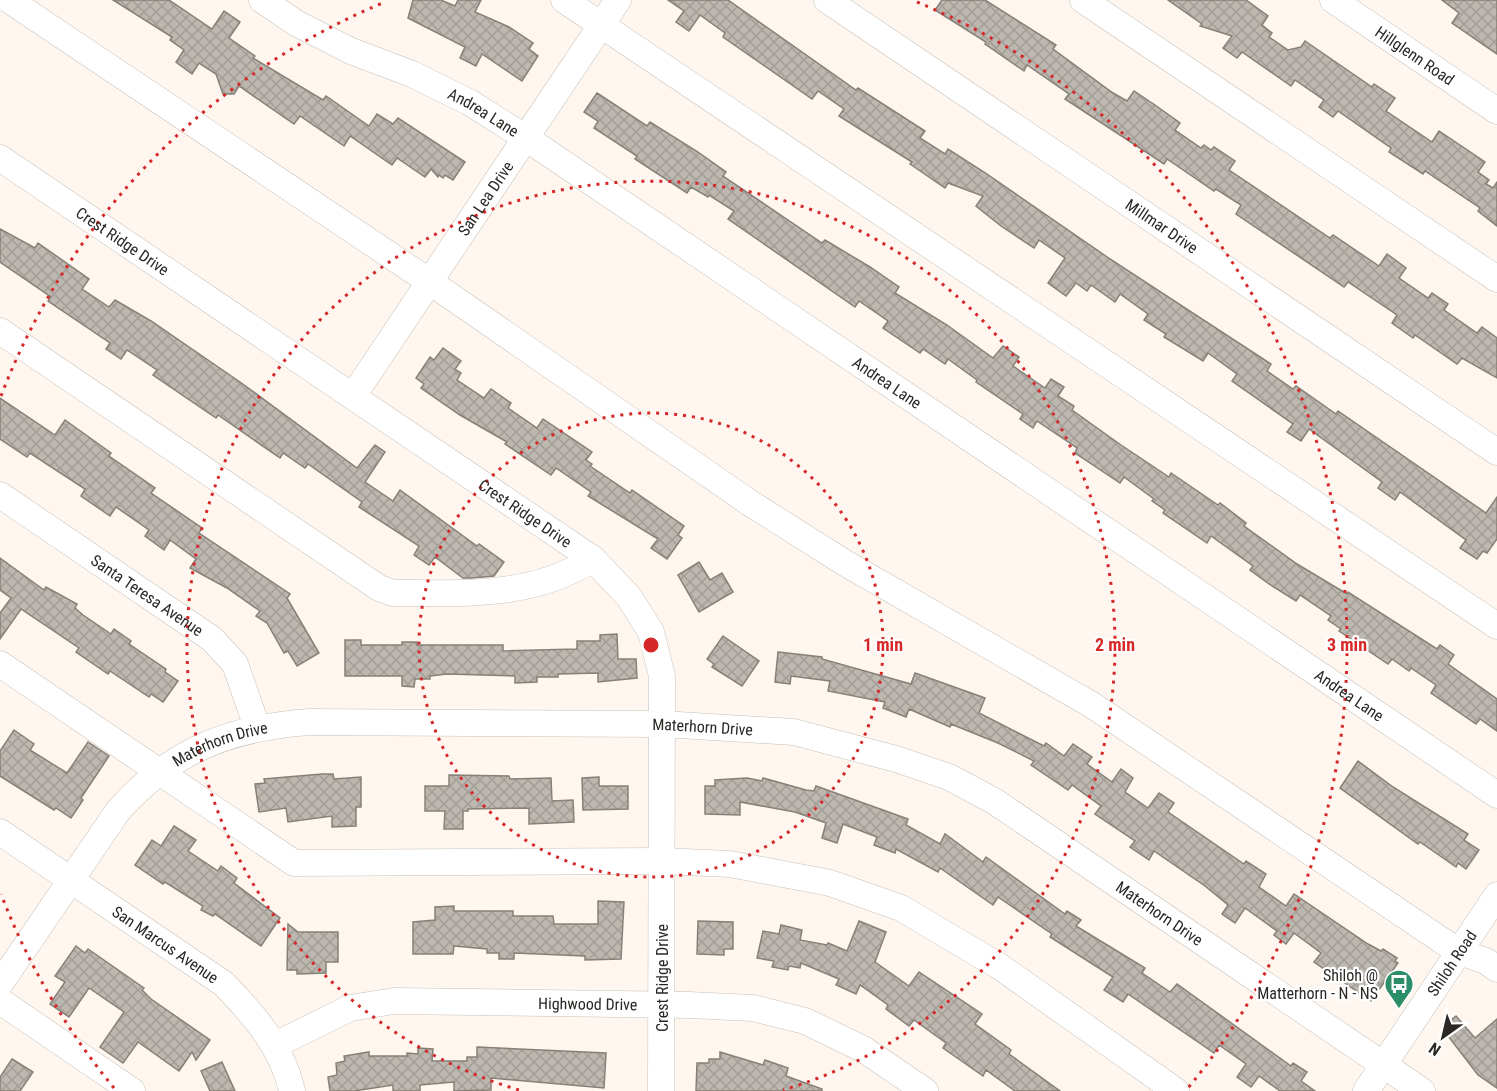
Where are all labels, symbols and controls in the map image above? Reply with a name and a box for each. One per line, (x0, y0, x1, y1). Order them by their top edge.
street label: Hillglenn Road (1372, 22, 1458, 89)
street label: Andrea Lane (445, 84, 522, 140)
street label: San Lea Drive (454, 157, 517, 239)
street label: Millmar Drive (1122, 195, 1202, 257)
street label: Crest Ridge Drive (72, 203, 173, 279)
street label: Andrea Lane (849, 352, 925, 412)
street label: Crest Ridge Drive (475, 475, 575, 551)
street label: Santa Teresa Avenue (88, 550, 207, 640)
text: 1 min (863, 634, 903, 655)
text: 2 min (1095, 634, 1135, 655)
text: 3 min (1327, 634, 1367, 655)
centre of rings (641, 635, 661, 655)
street label: Andrea Lane (1311, 665, 1387, 725)
street label: Materhorn Drive (652, 714, 753, 739)
street label: Materhorn Drive (169, 718, 269, 770)
street label: Materhorn Drive (1112, 877, 1207, 949)
street label: San Marcus Avenue (109, 902, 222, 987)
street label: Crest Ridge Drive (653, 924, 672, 1032)
street label: Shiloh Road (1423, 927, 1480, 999)
place label: Shiloh @ Matterhorn - N - NS (1257, 966, 1378, 1003)
bus stop icon: Shiloh @ Matterhorn - N - NS (1383, 968, 1415, 1010)
street label: Highwood Drive (538, 993, 638, 1014)
north arrow (1413, 1007, 1473, 1067)
text: N (1426, 1038, 1444, 1060)

